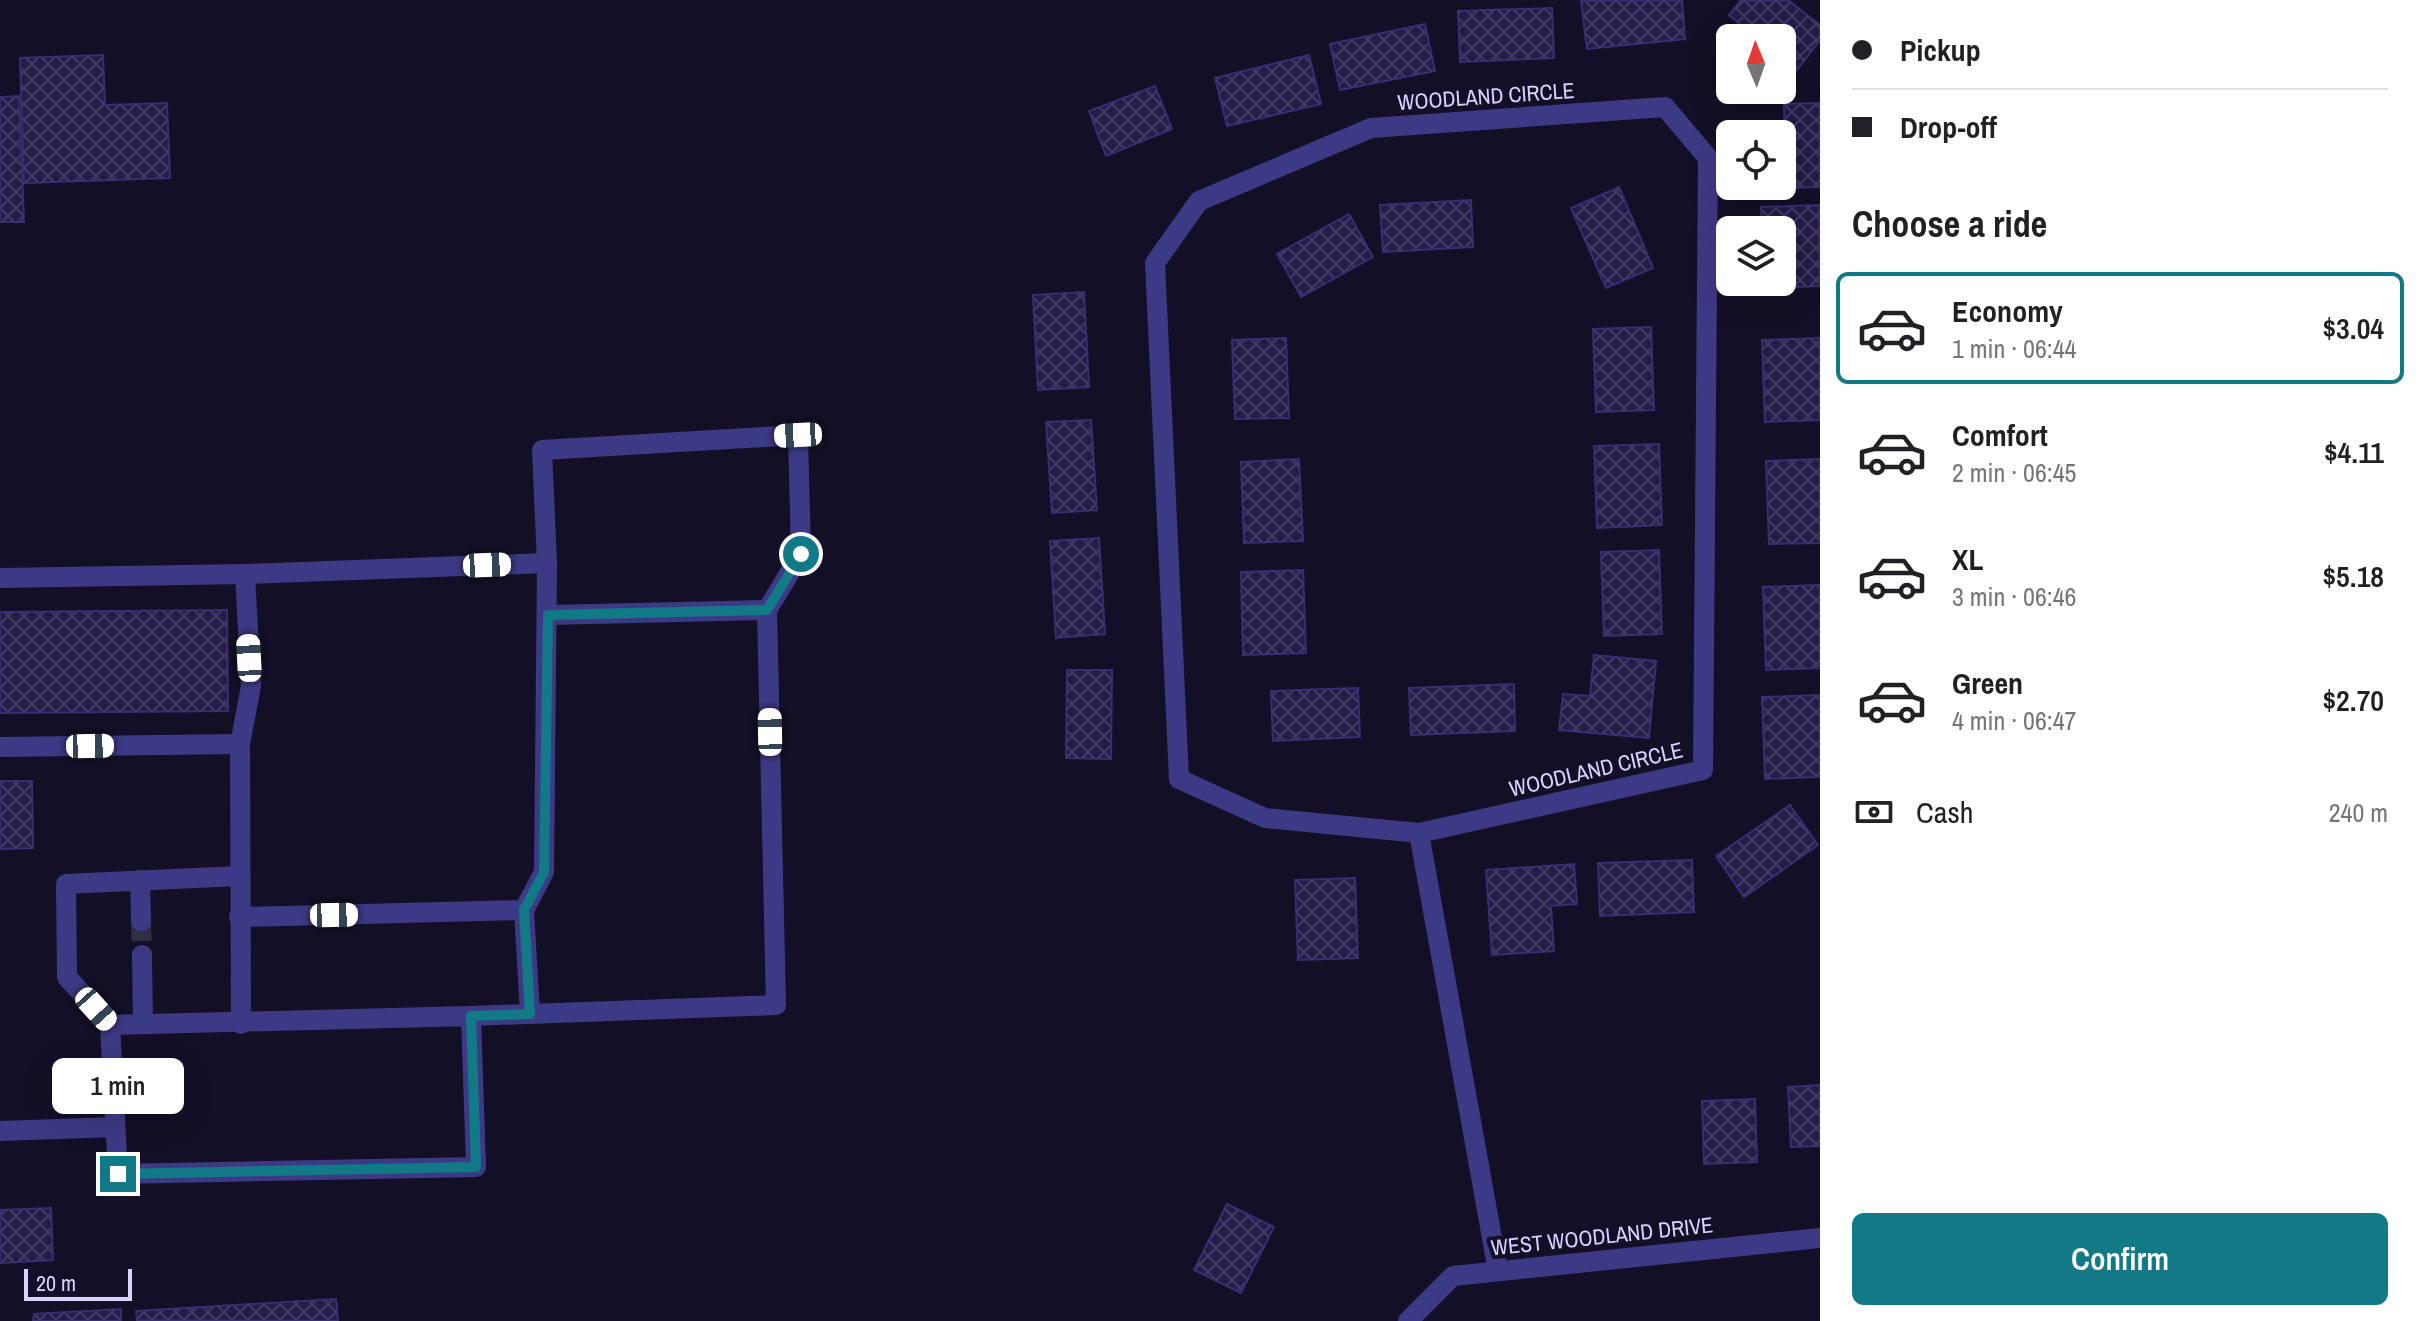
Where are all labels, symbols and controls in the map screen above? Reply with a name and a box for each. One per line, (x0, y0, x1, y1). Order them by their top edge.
north arrow (1716, 24, 1796, 104)
map controls (1716, 24, 1796, 296)
text: Pickup (1900, 30, 1981, 70)
street label: WOODLAND CIRCLE (1396, 75, 1576, 117)
text: Drop-off (1900, 107, 1997, 147)
button: locate (1716, 120, 1796, 200)
text: Choose a ride (1852, 200, 2047, 248)
button: layers (1716, 216, 1796, 296)
text: Economy (1952, 291, 2063, 331)
icon: car (1856, 292, 1928, 364)
text: $3.04 (2322, 308, 2384, 348)
text: 1 min · 06:44 (1952, 331, 2076, 366)
text: Comfort (1952, 415, 2048, 455)
icon: car (1856, 416, 1928, 488)
car (773, 422, 823, 448)
text: $4.11 (2324, 432, 2384, 472)
text: 2 min · 06:45 (1952, 455, 2076, 490)
route start (783, 536, 819, 572)
text: XL (1952, 539, 1983, 579)
icon: car (1856, 540, 1928, 612)
car (463, 552, 511, 578)
text: $5.18 (2322, 556, 2384, 596)
text: 3 min · 06:46 (1952, 579, 2076, 614)
car (236, 633, 262, 683)
text: Green (1952, 663, 2023, 703)
icon: car (1856, 664, 1928, 736)
text: $2.70 (2322, 680, 2384, 720)
text: 4 min · 06:47 (1952, 703, 2076, 738)
car (758, 708, 782, 756)
car (66, 734, 114, 758)
street label: WOODLAND CIRCLE (1506, 734, 1686, 804)
icon: cash (1852, 790, 1896, 834)
text: Cash (1916, 792, 1973, 832)
text: 240 m (2329, 795, 2388, 830)
car (310, 903, 358, 927)
car (71, 983, 121, 1035)
callout: 1 min (52, 1058, 184, 1114)
text: 1 min (91, 1068, 145, 1103)
route end (100, 1156, 136, 1192)
street label: WEST WOODLAND DRIVE (1489, 1209, 1715, 1263)
button: Confirm (1852, 1213, 2388, 1305)
scale bar (24, 1265, 132, 1301)
text: 20 m (36, 1268, 76, 1298)

